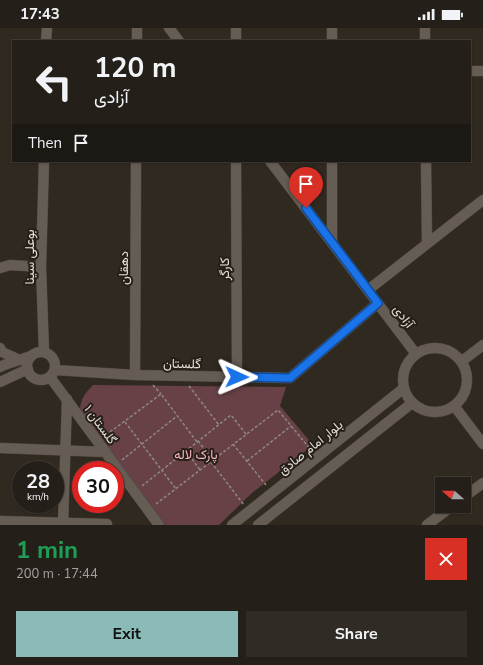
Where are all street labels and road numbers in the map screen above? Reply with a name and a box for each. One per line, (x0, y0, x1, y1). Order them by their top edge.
street label: بوعلی سینا (21, 229, 39, 285)
street label: دهقان (115, 251, 133, 285)
street label: کارگر (216, 257, 234, 282)
street label: آزادی (388, 301, 418, 333)
street label: گلستان (163, 355, 201, 373)
street label: گلستان ۱ (80, 401, 121, 448)
street label: بلوار امام صادق (274, 416, 347, 479)

